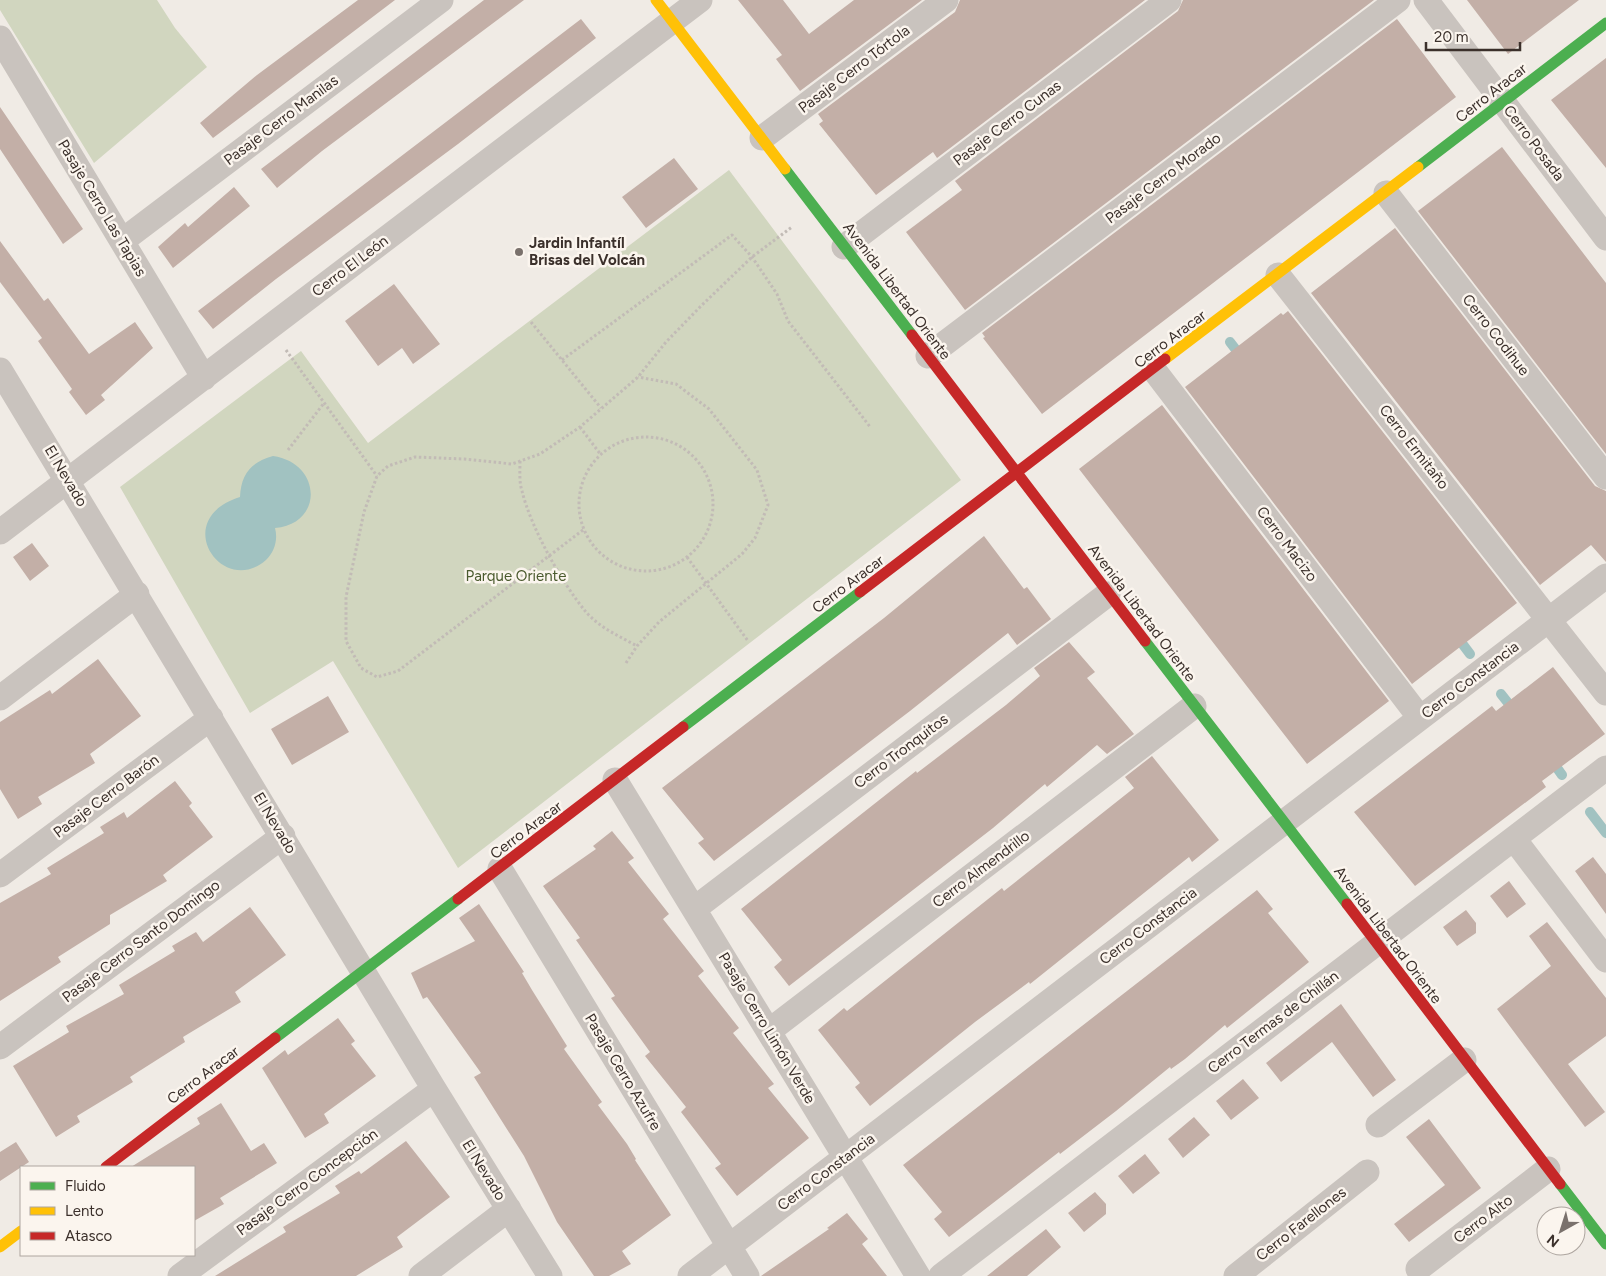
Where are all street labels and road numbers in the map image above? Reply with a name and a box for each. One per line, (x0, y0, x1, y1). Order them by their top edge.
street label: Pasaje Cerro Tórtola (795, 21, 913, 117)
street label: Cerro Aracar (1452, 60, 1530, 126)
street label: Pasaje Cerro Manilas (220, 71, 342, 169)
street label: Pasaje Cerro Cunas (949, 77, 1065, 169)
street label: Cerro Posada (1500, 102, 1568, 184)
street label: Pasaje Cerro Morado (1102, 129, 1225, 227)
street label: Pasaje Cerro Las Tapias (54, 136, 150, 280)
street label: Avenida Libertad Oriente (839, 219, 955, 363)
street label: Cerro El León (308, 232, 392, 300)
street label: Cerro Codihue (1459, 291, 1533, 379)
street label: Cerro Aracar (1131, 306, 1209, 372)
street label: Cerro Ermitaño (1375, 401, 1453, 493)
street label: El Nevado (41, 442, 91, 510)
street label: Cerro Macizo (1253, 503, 1321, 585)
street label: Avenida Libertad Oriente (1084, 541, 1200, 685)
street label: Cerro Aracar (809, 551, 887, 617)
street label: Cerro Constancia (1418, 638, 1522, 722)
street label: Cerro Tronquitos (850, 710, 952, 792)
street label: Pasaje Cerro Barón (50, 751, 162, 841)
street label: El Nevado (250, 789, 300, 857)
street label: Cerro Aracar (487, 797, 565, 863)
street label: Cerro Almendrillo (929, 826, 1033, 911)
street label: Avenida Libertad Oriente (1330, 863, 1446, 1007)
street label: Pasaje Cerro Santo Domingo (59, 876, 224, 1006)
street label: Cerro Constancia (1096, 884, 1200, 968)
street label: Pasaje Cerro Limón Verde (715, 949, 819, 1107)
street label: Cerro Termas de Chillán (1204, 967, 1342, 1077)
street label: Pasaje Cerro Azufre (581, 1010, 665, 1134)
street label: Cerro Aracar (164, 1042, 242, 1108)
street label: Pasaje Cerro Concepción (233, 1125, 381, 1239)
street label: Cerro Constancia (774, 1130, 878, 1214)
street label: El Nevado (458, 1136, 510, 1204)
street label: Cerro Farellones (1252, 1183, 1350, 1265)
street label: Cerro Alto (1450, 1191, 1516, 1247)

